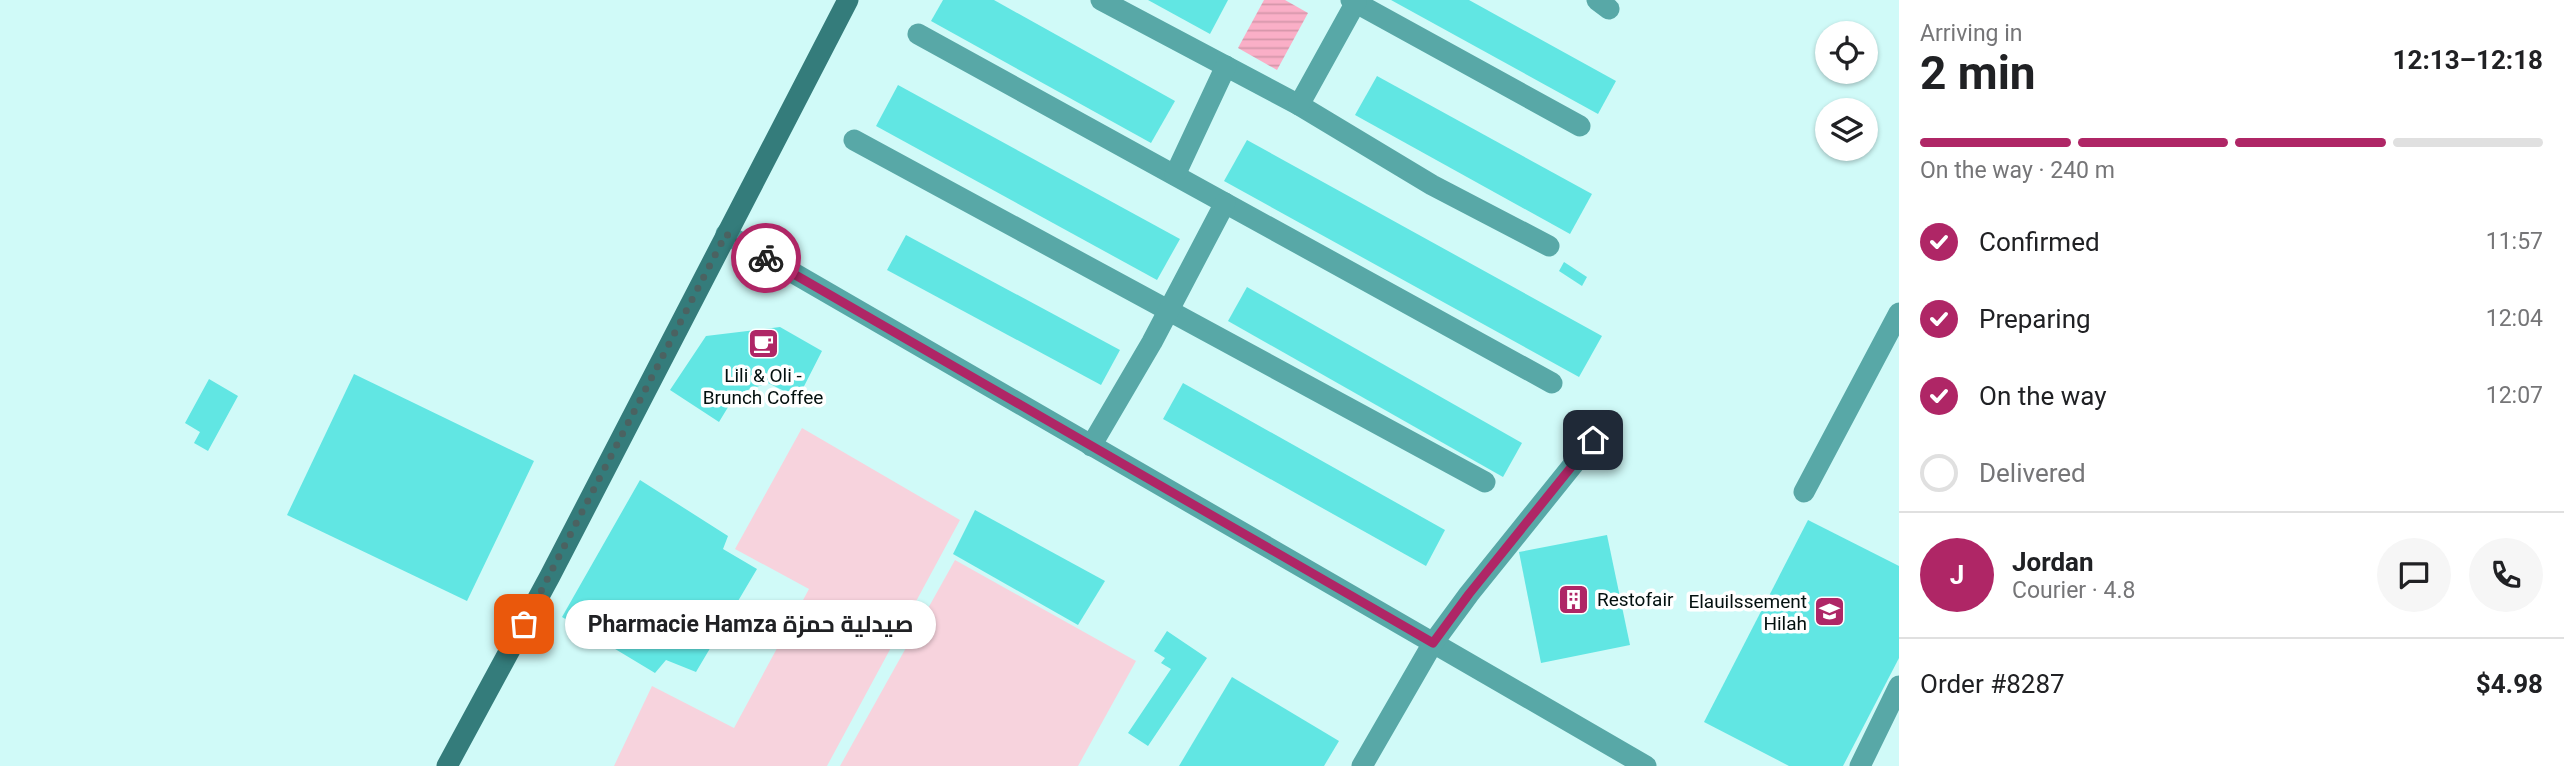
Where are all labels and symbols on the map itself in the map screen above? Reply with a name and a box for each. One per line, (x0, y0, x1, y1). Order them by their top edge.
courier (731, 223, 801, 293)
cafe icon: Lili & Oli - Brunch Coffee (746, 327, 780, 361)
place label: Lili & Oli - Brunch Coffee (703, 364, 823, 409)
pin (1563, 410, 1623, 470)
building icon: Restofair (1557, 582, 1591, 616)
place label: Restofair (1597, 588, 1674, 611)
place label: Elauilssement Hilah (1688, 590, 1807, 635)
pin (494, 594, 554, 654)
school or university icon: Elauilssement Hilah (1813, 595, 1847, 629)
callout: Pharmacie Hamza صيدلية حمزة (566, 600, 937, 648)

